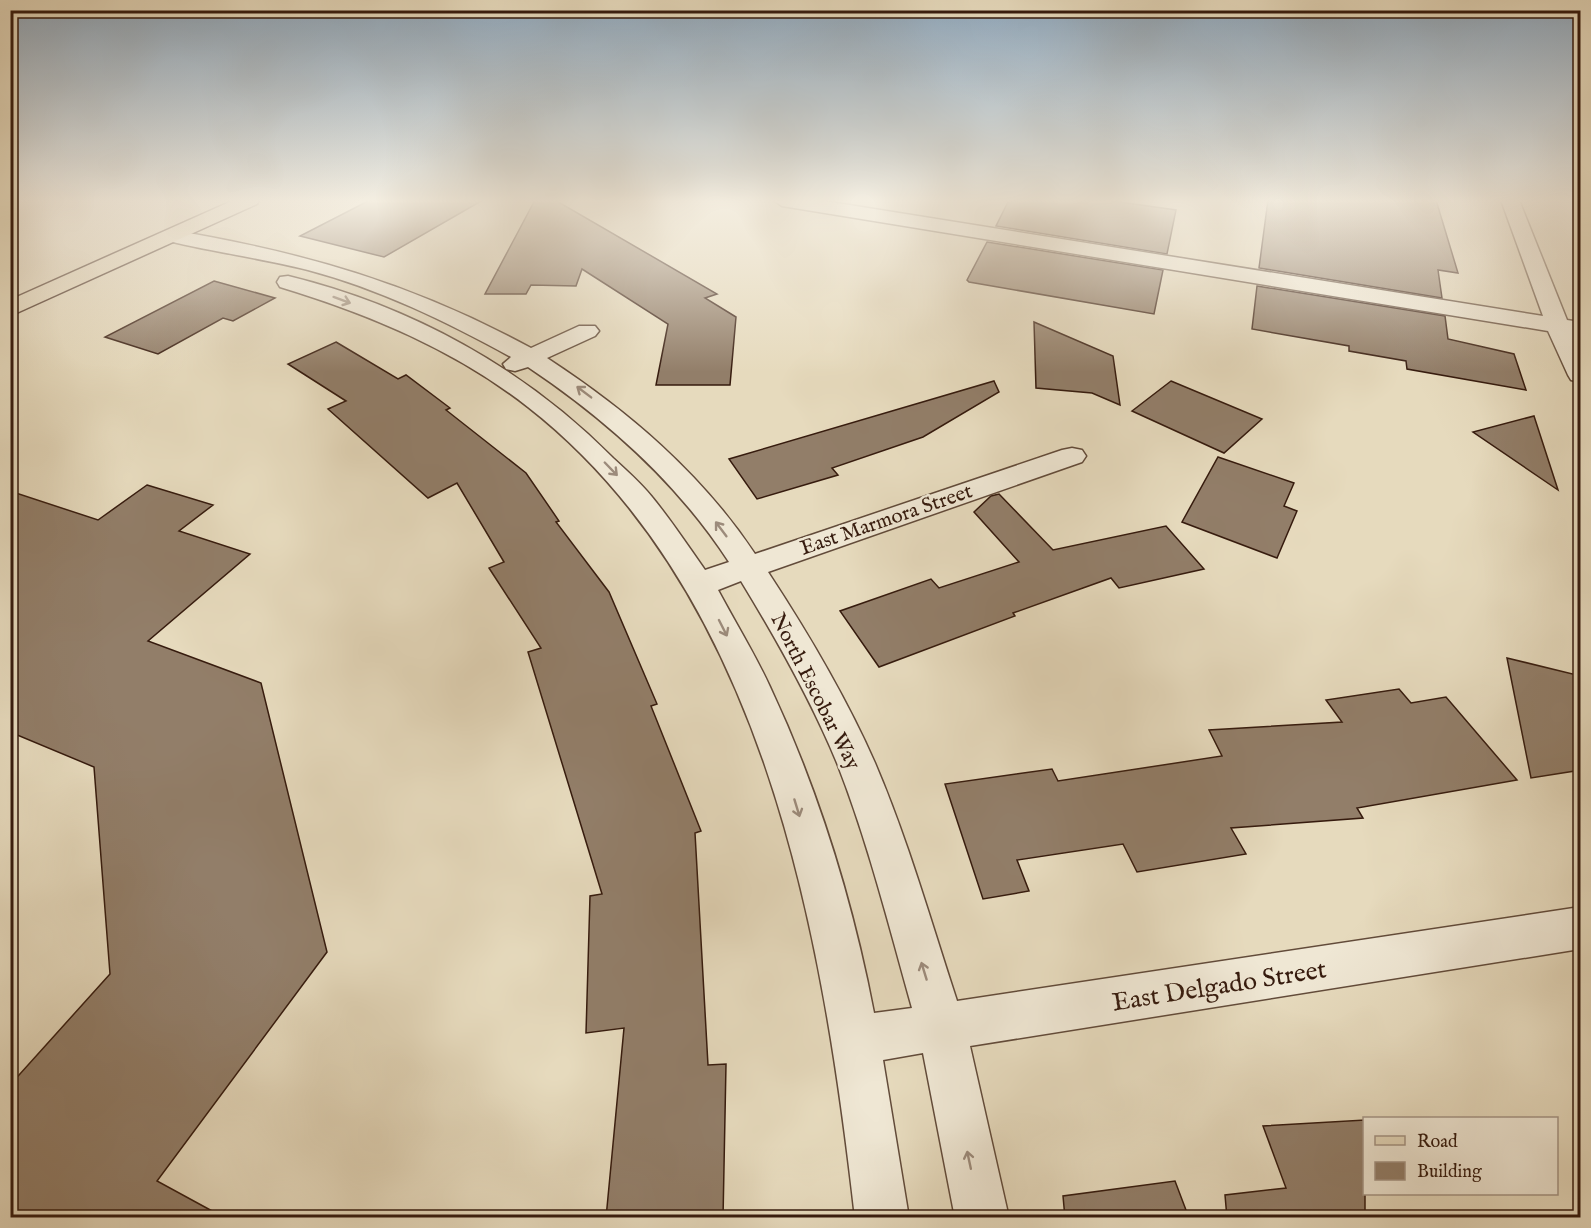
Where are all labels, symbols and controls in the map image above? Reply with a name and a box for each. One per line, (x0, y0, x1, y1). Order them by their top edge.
one-way arrow (333, 295, 351, 306)
one-way arrow (576, 386, 592, 398)
one-way arrow (604, 462, 618, 477)
street label: East Marmora Street (797, 478, 976, 563)
one-way arrow (715, 522, 727, 538)
street label: North Escobar Way (764, 609, 866, 775)
one-way arrow (717, 619, 729, 637)
one-way arrow (792, 798, 803, 817)
street label: East Delgado Street (1110, 953, 1329, 1020)
one-way arrow (918, 962, 929, 981)
legend (1363, 1117, 1558, 1195)
text: Road (1417, 1131, 1458, 1154)
one-way arrow (963, 1151, 975, 1170)
text: Building (1417, 1161, 1482, 1184)

